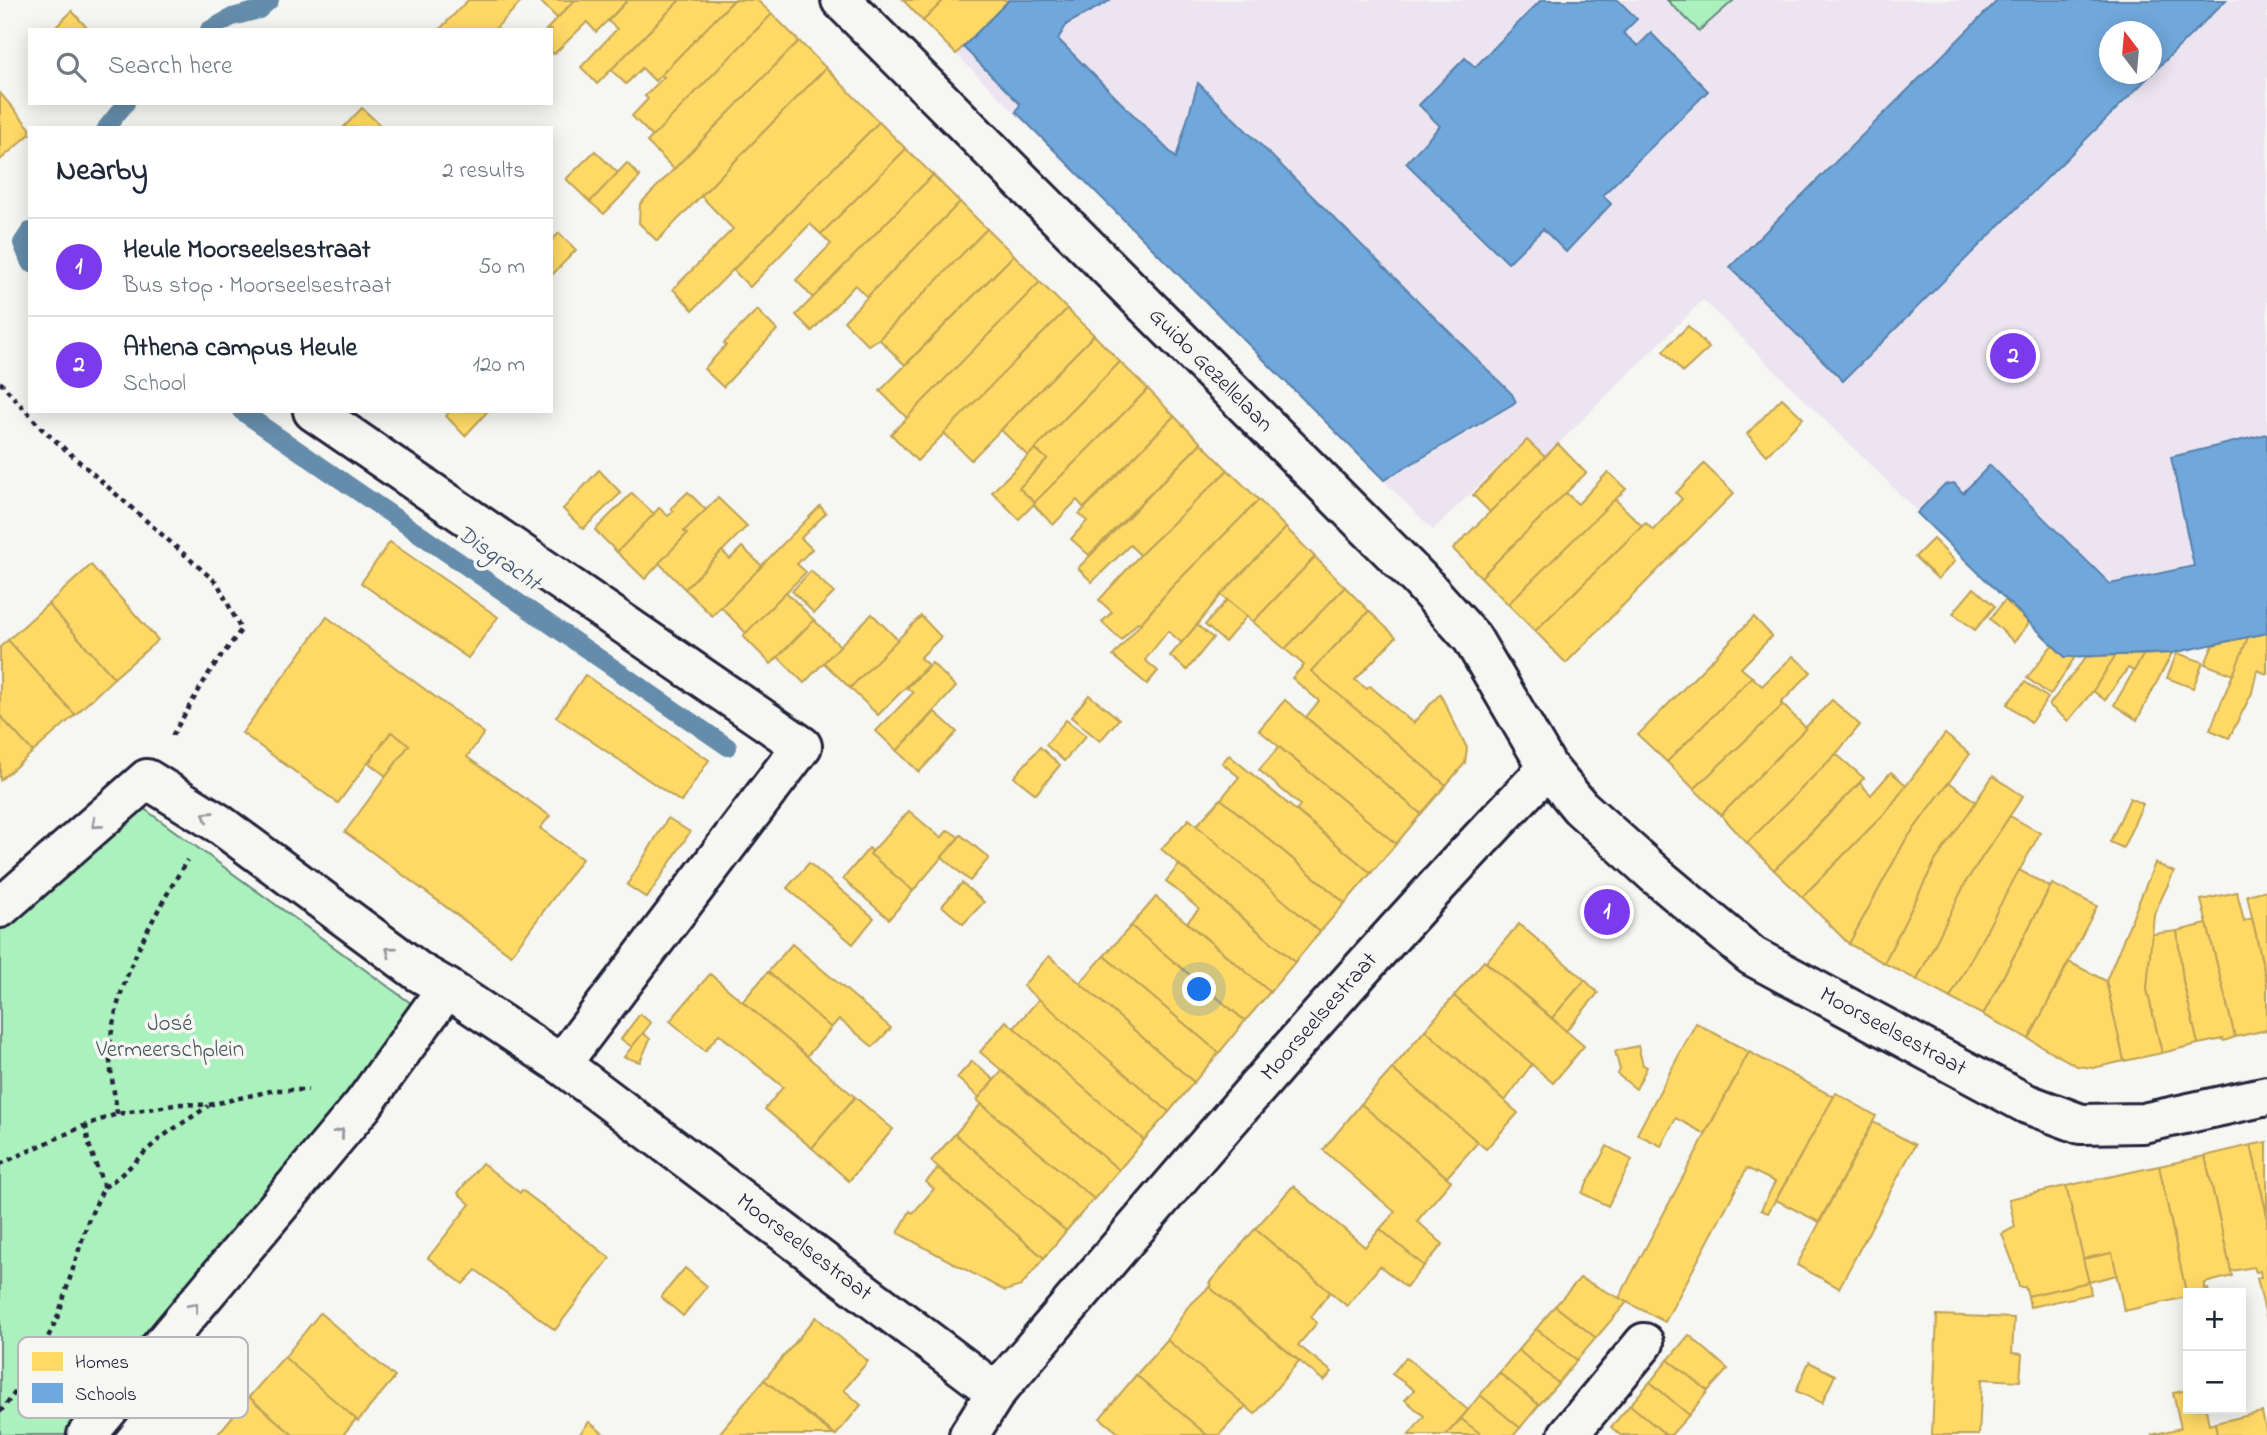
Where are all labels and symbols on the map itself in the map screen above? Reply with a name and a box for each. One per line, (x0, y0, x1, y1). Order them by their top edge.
north arrow (2099, 21, 2162, 84)
street label: Guido Gezellelaan (1140, 300, 1281, 440)
pin: 2 (1990, 330, 2036, 382)
water label: Disgracht (449, 517, 549, 602)
one-way arrow (201, 812, 214, 825)
one-way arrow (91, 816, 104, 828)
pin: 1 (1584, 886, 1630, 938)
street label: Moorseelsestraat (1253, 945, 1386, 1089)
one-way arrow (385, 947, 398, 959)
your location (1182, 972, 1216, 1006)
street label: Moorseelsestraat (1813, 979, 1972, 1085)
park label: José Vermeerschplein (95, 1008, 244, 1067)
one-way arrow (332, 1128, 344, 1141)
street label: Moorseelsestraat (729, 1185, 879, 1310)
one-way arrow (186, 1303, 198, 1316)
legend (18, 1337, 248, 1418)
text: Homes (75, 1350, 129, 1377)
text: Schools (75, 1382, 137, 1409)

